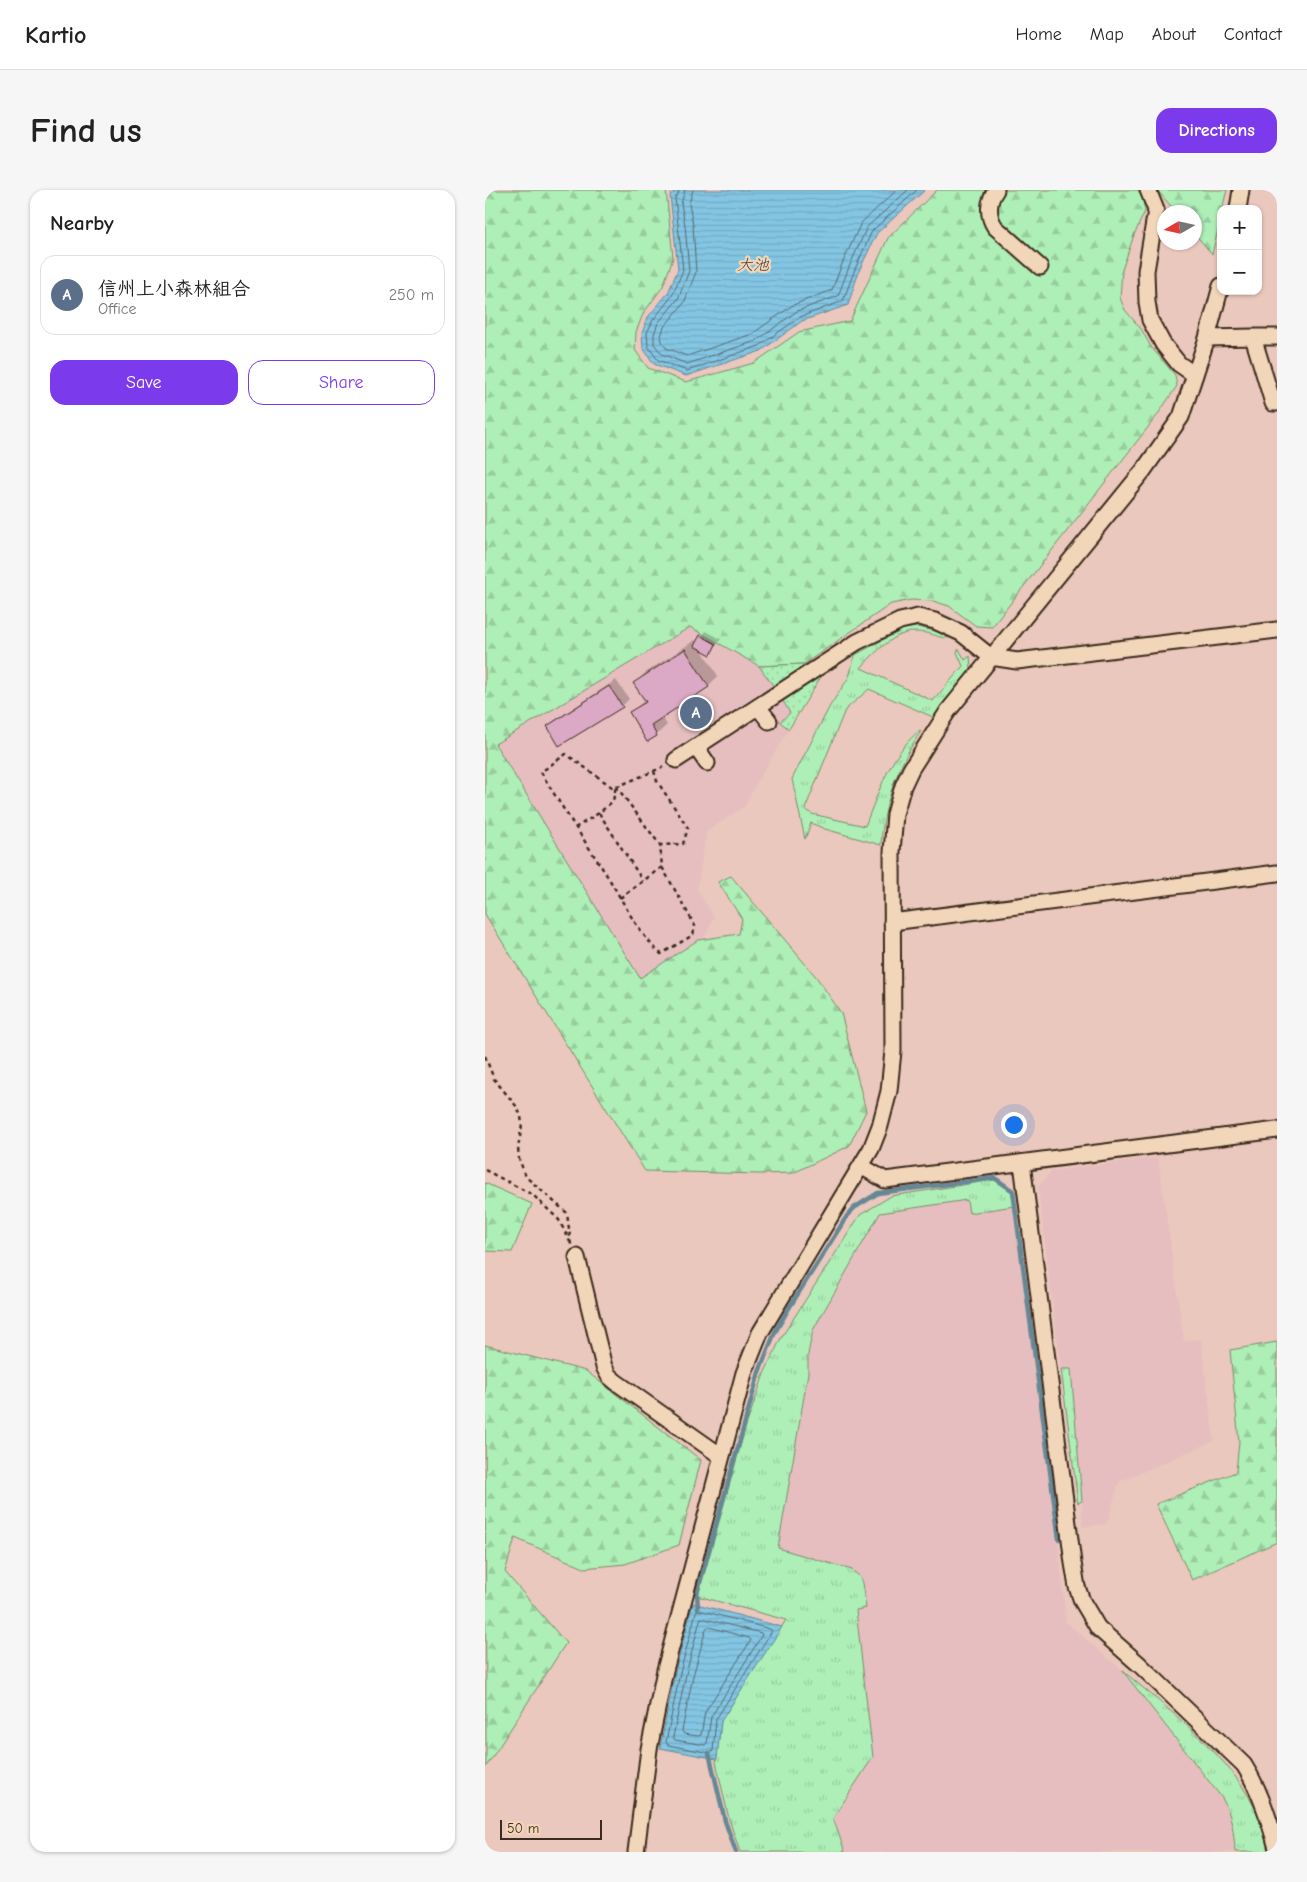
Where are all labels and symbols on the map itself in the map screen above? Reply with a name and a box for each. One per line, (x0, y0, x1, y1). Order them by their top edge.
north arrow (1157, 205, 1202, 250)
water label: 大池 (737, 256, 770, 274)
pin: A (680, 694, 712, 732)
your location (1001, 1112, 1027, 1138)
scale bar (500, 1817, 603, 1840)

